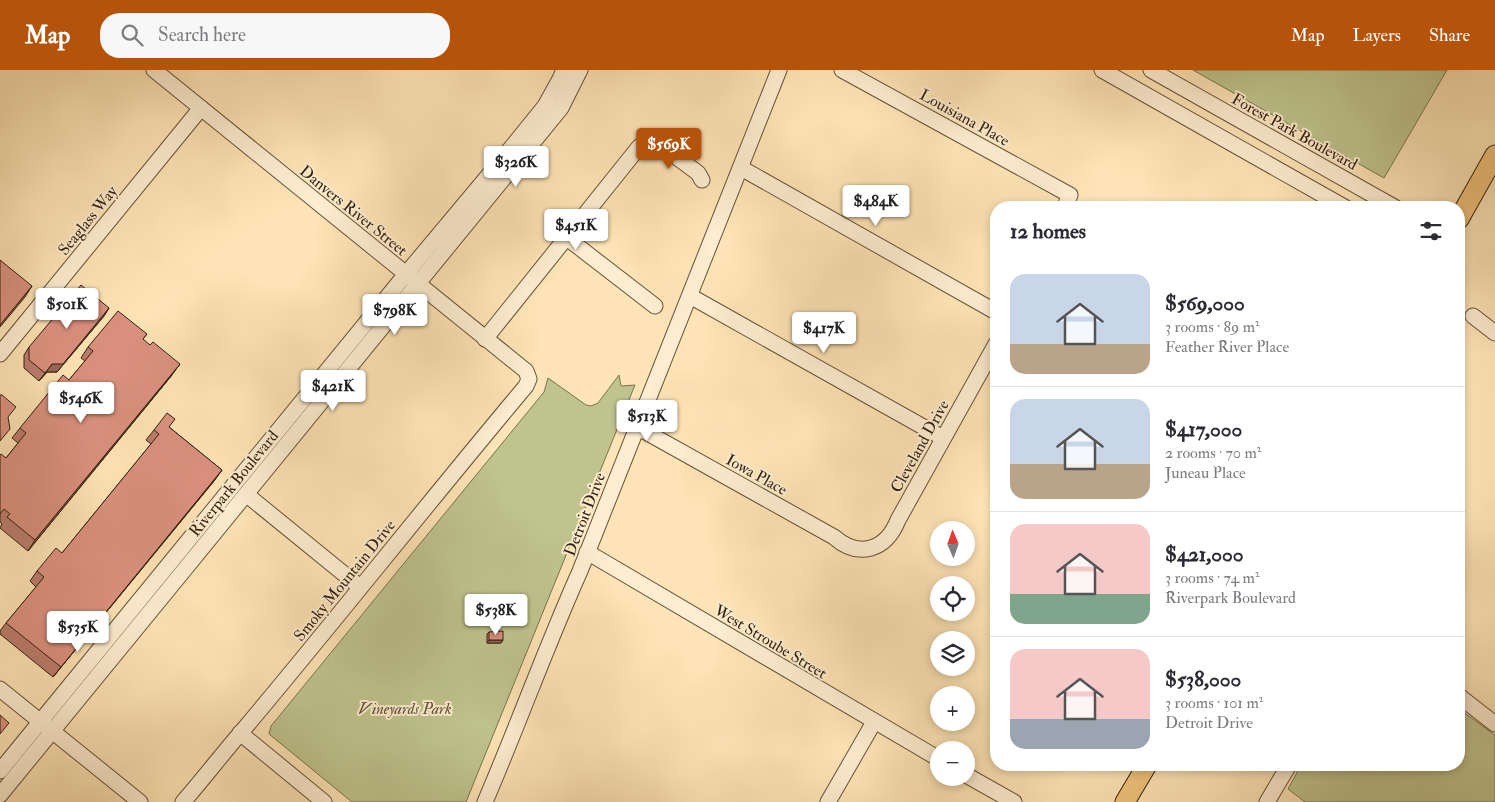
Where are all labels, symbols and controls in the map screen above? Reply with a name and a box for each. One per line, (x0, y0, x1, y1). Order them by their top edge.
search box (100, 13, 450, 58)
text: Map (25, 20, 70, 51)
icon: search (118, 21, 146, 49)
text: Search here (158, 23, 246, 47)
text: Map (1291, 24, 1325, 47)
text: Layers (1353, 24, 1401, 47)
text: Share (1429, 24, 1470, 47)
street label: Louisiana Place (916, 85, 1013, 151)
street label: Forest Park Boulevard (1228, 89, 1361, 175)
pin: $569K (634, 128, 704, 170)
text: $569K (647, 134, 691, 154)
pin: $326K (481, 146, 551, 188)
text: $326K (495, 152, 537, 172)
street label: Danvers River Street (295, 161, 411, 260)
street label: Seaglass Way (54, 181, 122, 259)
pin: $484K (841, 184, 911, 227)
text: $484K (854, 191, 899, 211)
pin: $451K (541, 208, 611, 251)
text: $451K (555, 215, 597, 235)
icon: filters (1417, 217, 1445, 245)
text: 12 homes (1010, 218, 1086, 245)
pin: $501K (32, 288, 102, 330)
text: $569,000 (1165, 290, 1245, 317)
text: $501K (47, 294, 87, 314)
pin: $798K (360, 294, 430, 336)
icon: home (1050, 294, 1110, 354)
text: $798K (373, 300, 417, 320)
pin: $417K (789, 312, 859, 354)
text: 3 rooms · 89 m² (1165, 317, 1260, 337)
text: $417K (803, 318, 845, 338)
text: Feather River Place (1165, 337, 1289, 357)
pin: $421K (298, 370, 368, 412)
text: $421K (312, 376, 354, 396)
pin: $546K (46, 382, 116, 424)
text: $546K (59, 388, 103, 408)
street label: Cleveland Drive (886, 396, 954, 496)
pin: $513K (612, 400, 682, 442)
text: $513K (627, 406, 667, 426)
text: $417,000 (1165, 416, 1242, 443)
icon: home (1050, 419, 1110, 479)
street label: Riverpark Boulevard (185, 426, 284, 541)
text: 2 rooms · 70 m² (1165, 443, 1261, 463)
street label: Iowa Place (722, 450, 791, 500)
text: Juneau Place (1165, 463, 1246, 483)
street label: Detroit Drive (560, 469, 610, 559)
street label: Smoky Mountain Drive (290, 516, 400, 645)
north arrow (930, 521, 975, 566)
map controls (930, 521, 975, 786)
text: $421,000 (1165, 541, 1244, 568)
icon: home (1050, 544, 1110, 604)
text: 3 rooms · 74 m² (1165, 568, 1259, 588)
button: locate (930, 576, 975, 621)
text: Riverpark Boulevard (1165, 588, 1296, 608)
pin: $538K (461, 594, 531, 636)
text: $538K (476, 600, 516, 620)
street label: West Stroube Street (710, 600, 830, 683)
pin: $535K (43, 610, 113, 653)
text: $535K (58, 617, 98, 637)
button: layers (930, 631, 975, 676)
text: $538,000 (1165, 666, 1241, 693)
icon: home (1050, 669, 1110, 729)
button: + (930, 686, 975, 731)
text: 3 rooms · 101 m² (1165, 693, 1263, 713)
park label: Vineyards Park (358, 699, 452, 719)
text: Detroit Drive (1165, 713, 1253, 733)
button: − (930, 741, 975, 786)

